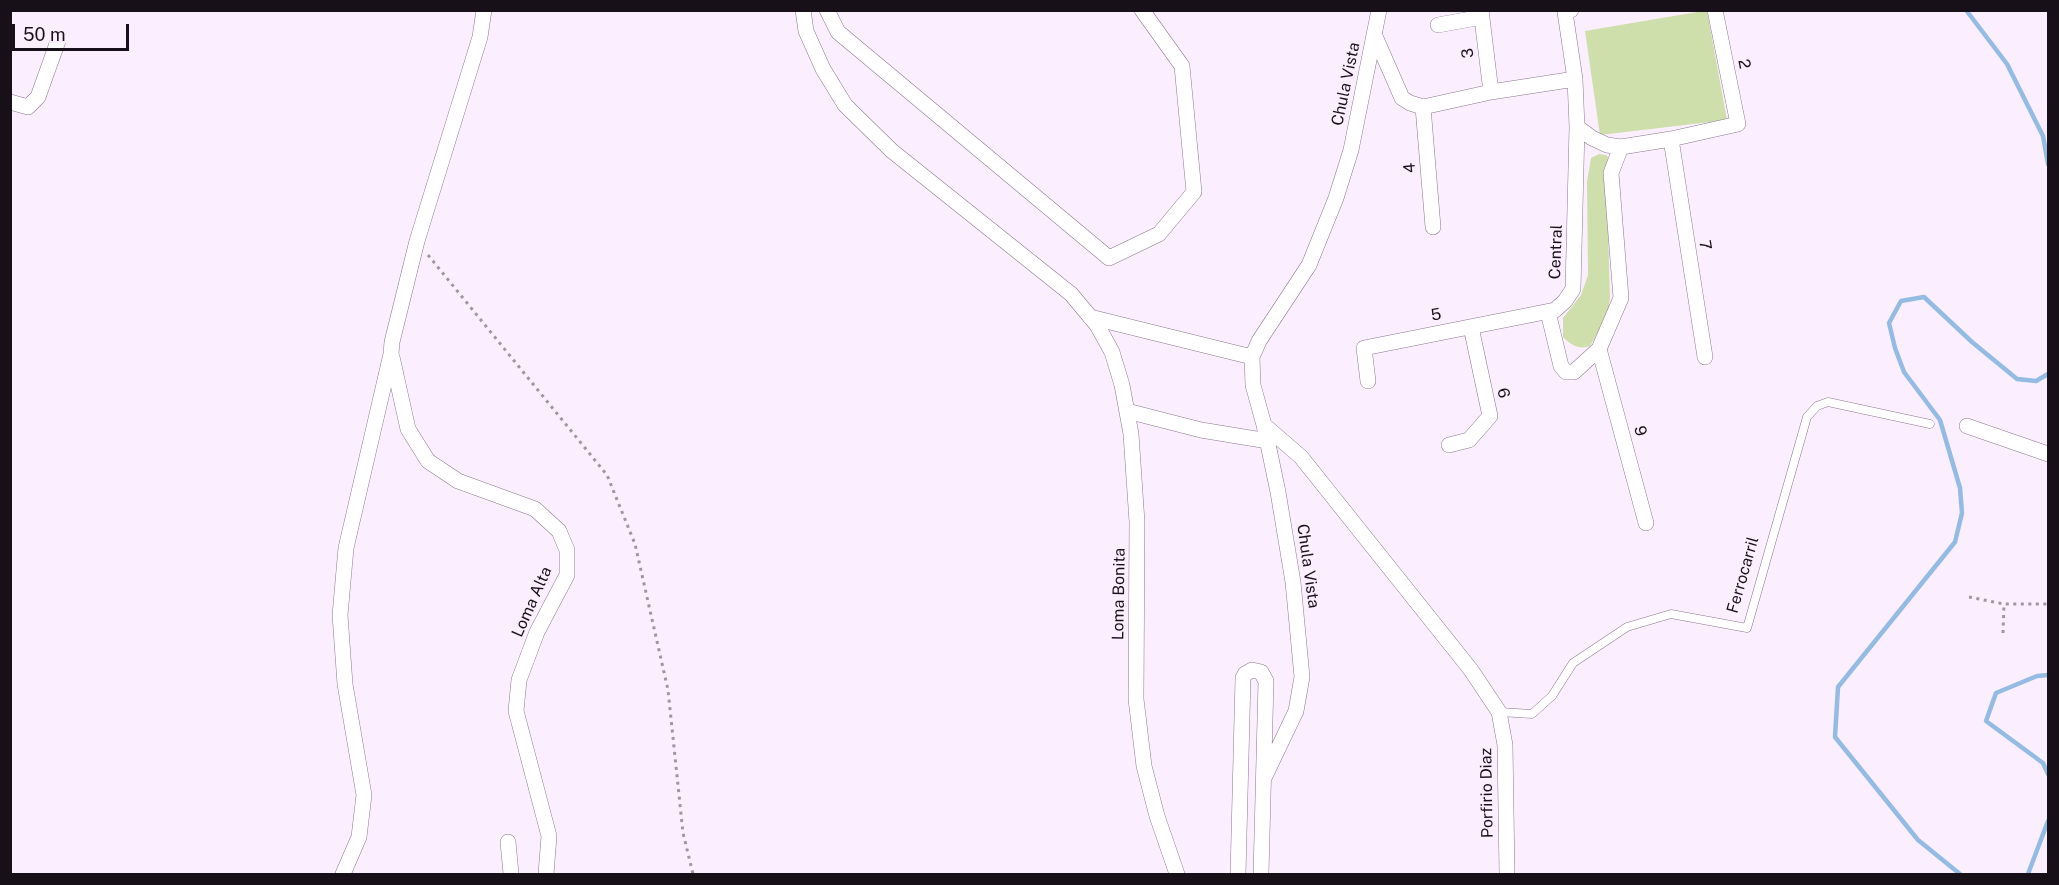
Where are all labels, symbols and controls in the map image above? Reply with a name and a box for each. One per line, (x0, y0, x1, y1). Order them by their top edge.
scale bar (15, 12, 132, 50)
text: 50 m (23, 24, 66, 45)
street label: Chula Vista (1328, 41, 1364, 127)
street label: 3 (1458, 47, 1478, 59)
street label: 2 (1734, 57, 1754, 71)
street label: 4 (1400, 162, 1420, 174)
street label: Central (1545, 224, 1567, 280)
street label: 7 (1695, 239, 1715, 251)
street label: 5 (1429, 305, 1443, 325)
street label: 6 (1493, 386, 1513, 400)
street label: 9 (1629, 424, 1651, 438)
street label: Chula Vista (1293, 523, 1323, 609)
street label: Ferrocarril (1723, 535, 1763, 615)
street label: Loma Bonita (1109, 548, 1129, 640)
street label: Loma Alta (508, 564, 556, 640)
street label: Porfirio Diaz (1477, 748, 1497, 838)

